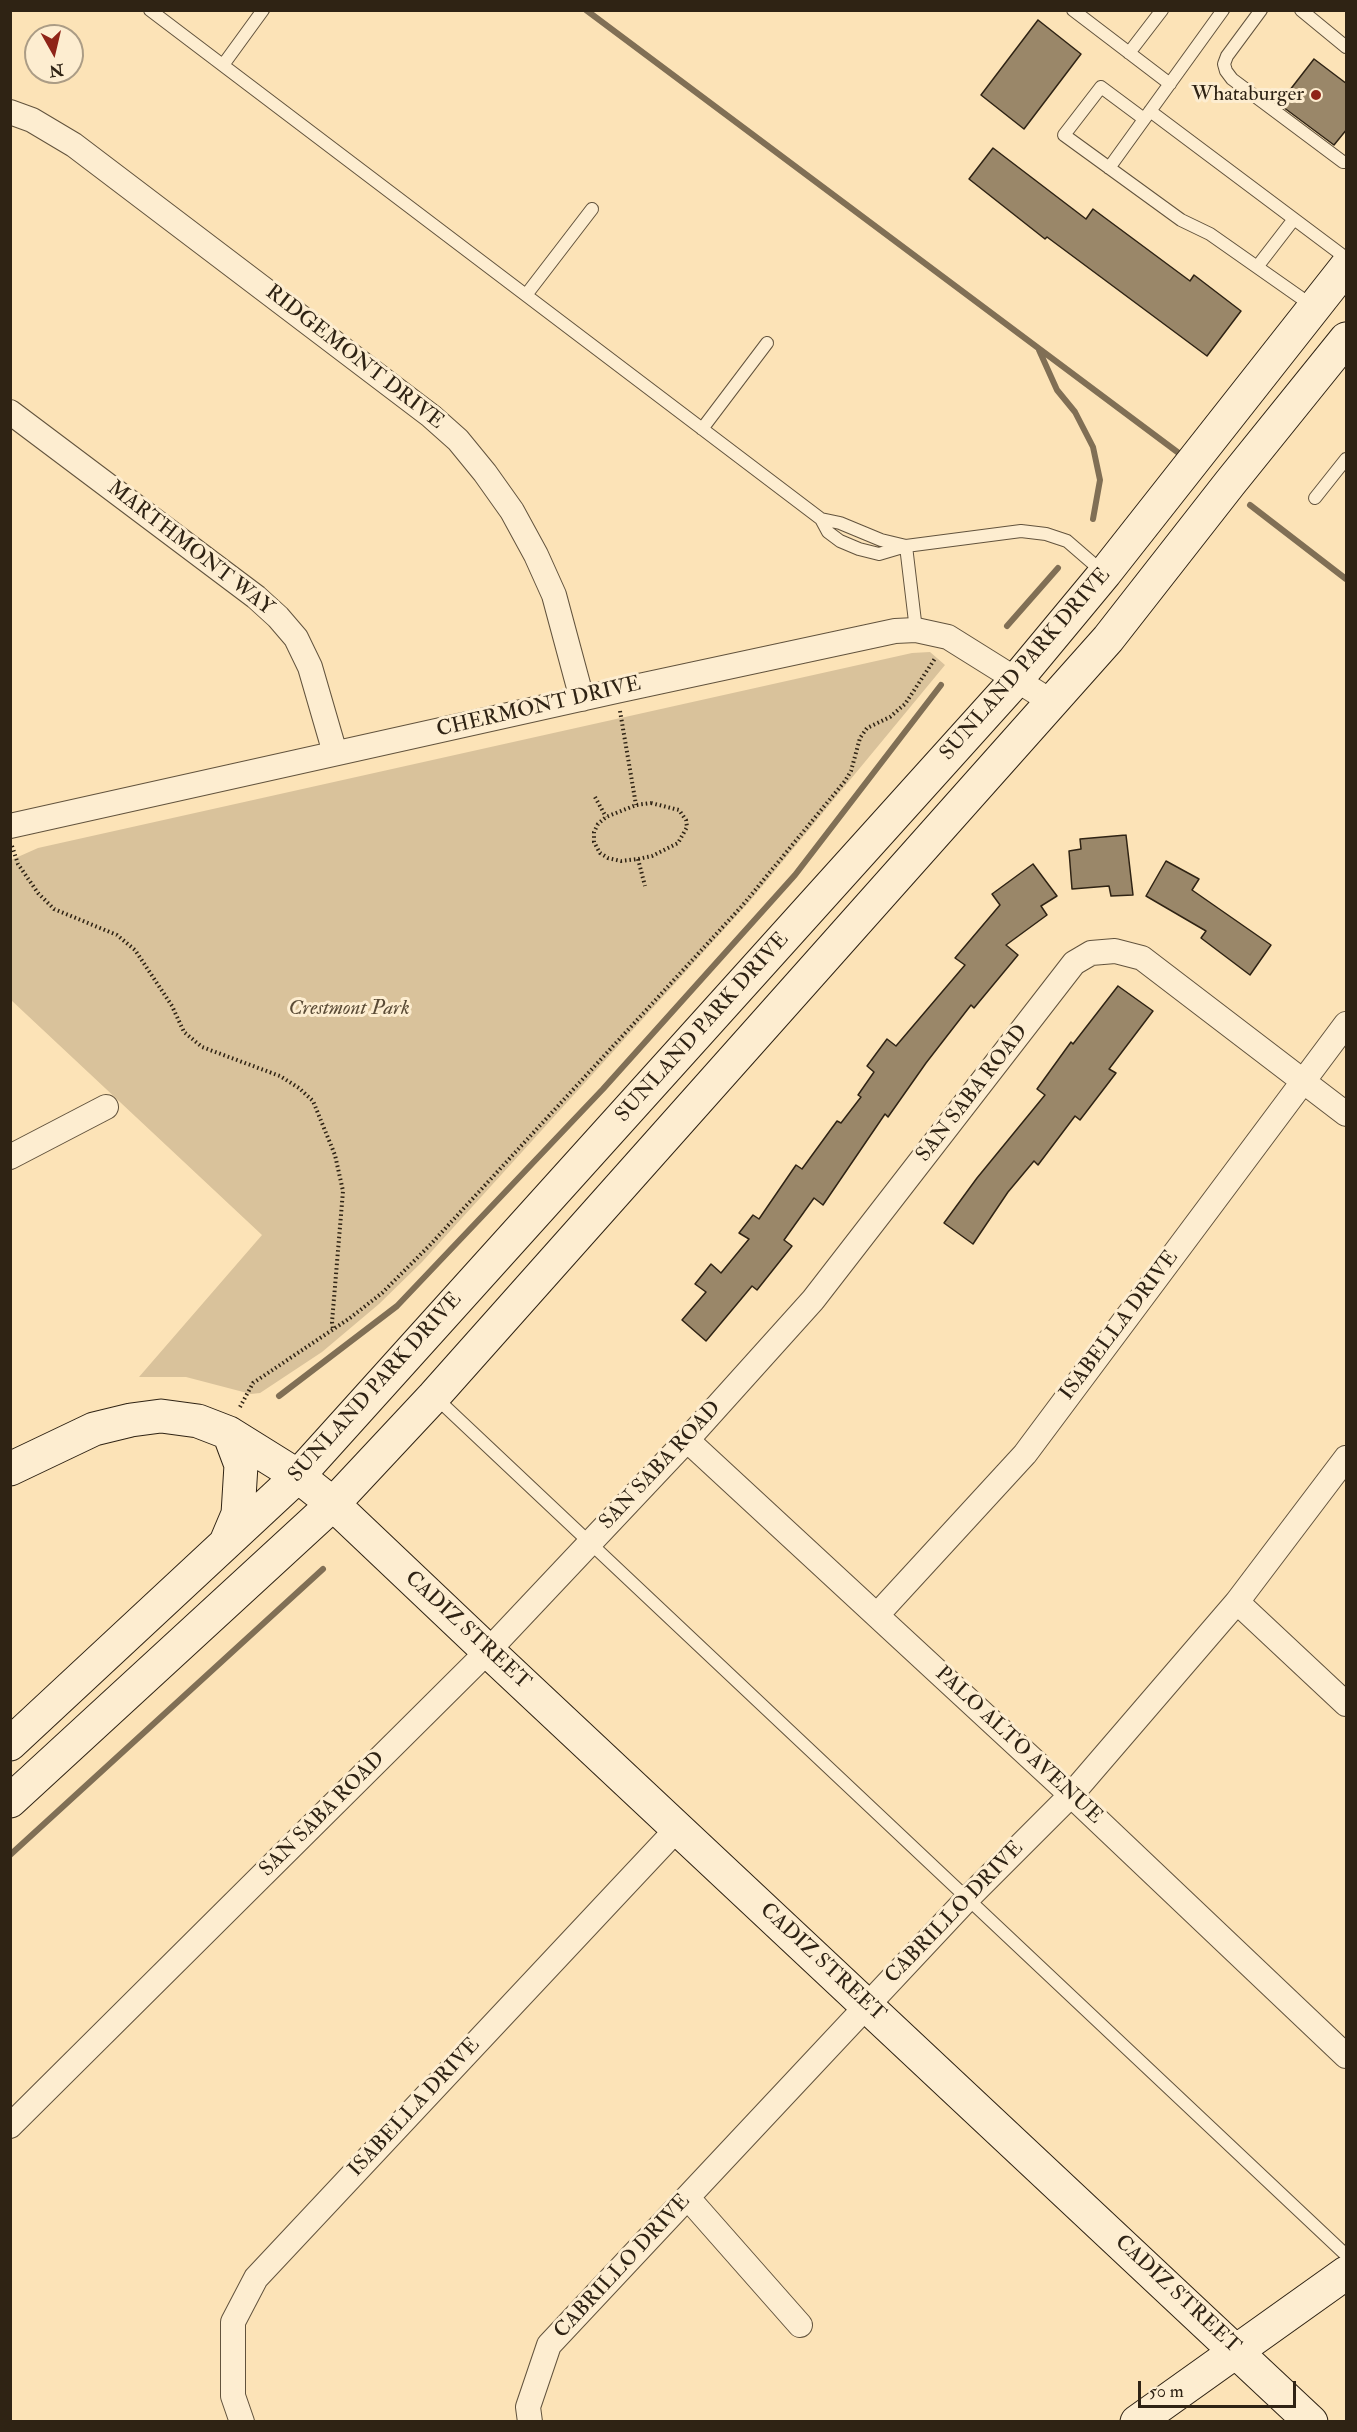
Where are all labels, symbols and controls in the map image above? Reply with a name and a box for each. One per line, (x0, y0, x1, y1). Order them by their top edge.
north arrow (24, 24, 84, 84)
text: N (48, 59, 65, 81)
place label: Whataburger (1192, 82, 1304, 108)
marker: Whataburger (1309, 88, 1323, 102)
street label: RIDGEMONT DRIVE (260, 281, 448, 435)
street label: MARTHMONT WAY (102, 476, 278, 622)
street label: SUNLAND PARK DRIVE (936, 564, 1116, 766)
street label: CHERMONT DRIVE (434, 672, 644, 744)
street label: SUNLAND PARK DRIVE (611, 928, 795, 1128)
park label: Crestmont Park (288, 996, 410, 1022)
street label: SAN SABA ROAD (912, 1021, 1034, 1167)
street label: ISABELLA DRIVE (1055, 1246, 1185, 1406)
street label: SUNLAND PARK DRIVE (284, 1288, 468, 1488)
street label: SAN SABA ROAD (595, 1396, 727, 1536)
street label: CADIZ STREET (399, 1566, 535, 1696)
street label: PALO ALTO AVENUE (929, 1662, 1107, 1830)
street label: SAN SABA ROAD (255, 1747, 391, 1883)
street label: CABRILLO DRIVE (881, 1837, 1029, 1989)
street label: CADIZ STREET (754, 1898, 890, 2028)
street label: ISABELLA DRIVE (344, 2033, 486, 2183)
street label: CABRILLO DRIVE (550, 2190, 696, 2344)
street label: CADIZ STREET (1109, 2230, 1245, 2360)
scale bar (1141, 2369, 1298, 2407)
text: 50 m (1149, 2380, 1184, 2403)

